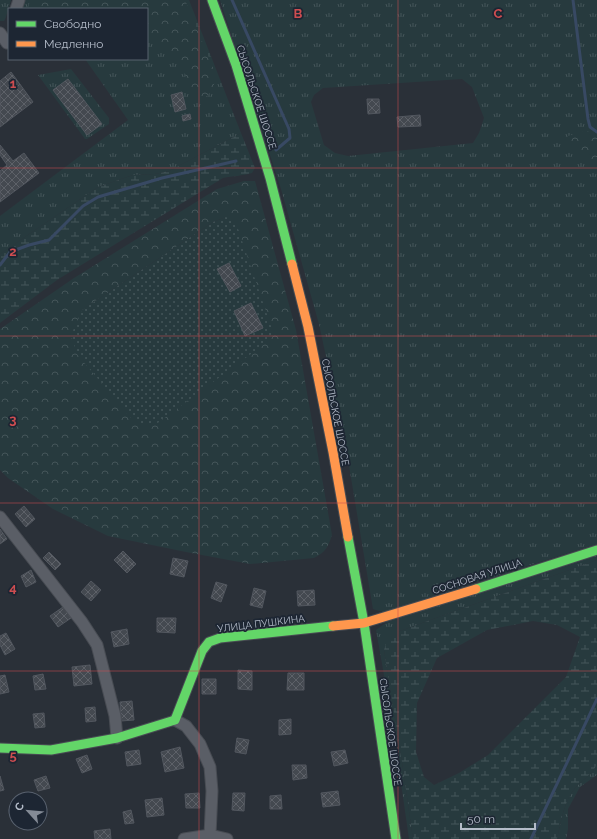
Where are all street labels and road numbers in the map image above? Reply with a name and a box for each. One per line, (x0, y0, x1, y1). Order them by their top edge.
street label: СЫСОЛЬСКОЕ ШОССЕ (234, 44, 279, 151)
street label: СЫСОЛЬСКОЕ ШОССЕ (320, 358, 351, 467)
street label: СОСНОВАЯ УЛИЦА (431, 557, 523, 596)
street label: УЛИЦА ПУШКИНА (217, 613, 306, 634)
street label: СЫСОЛЬСКОЕ ШОССЕ (377, 677, 404, 787)

